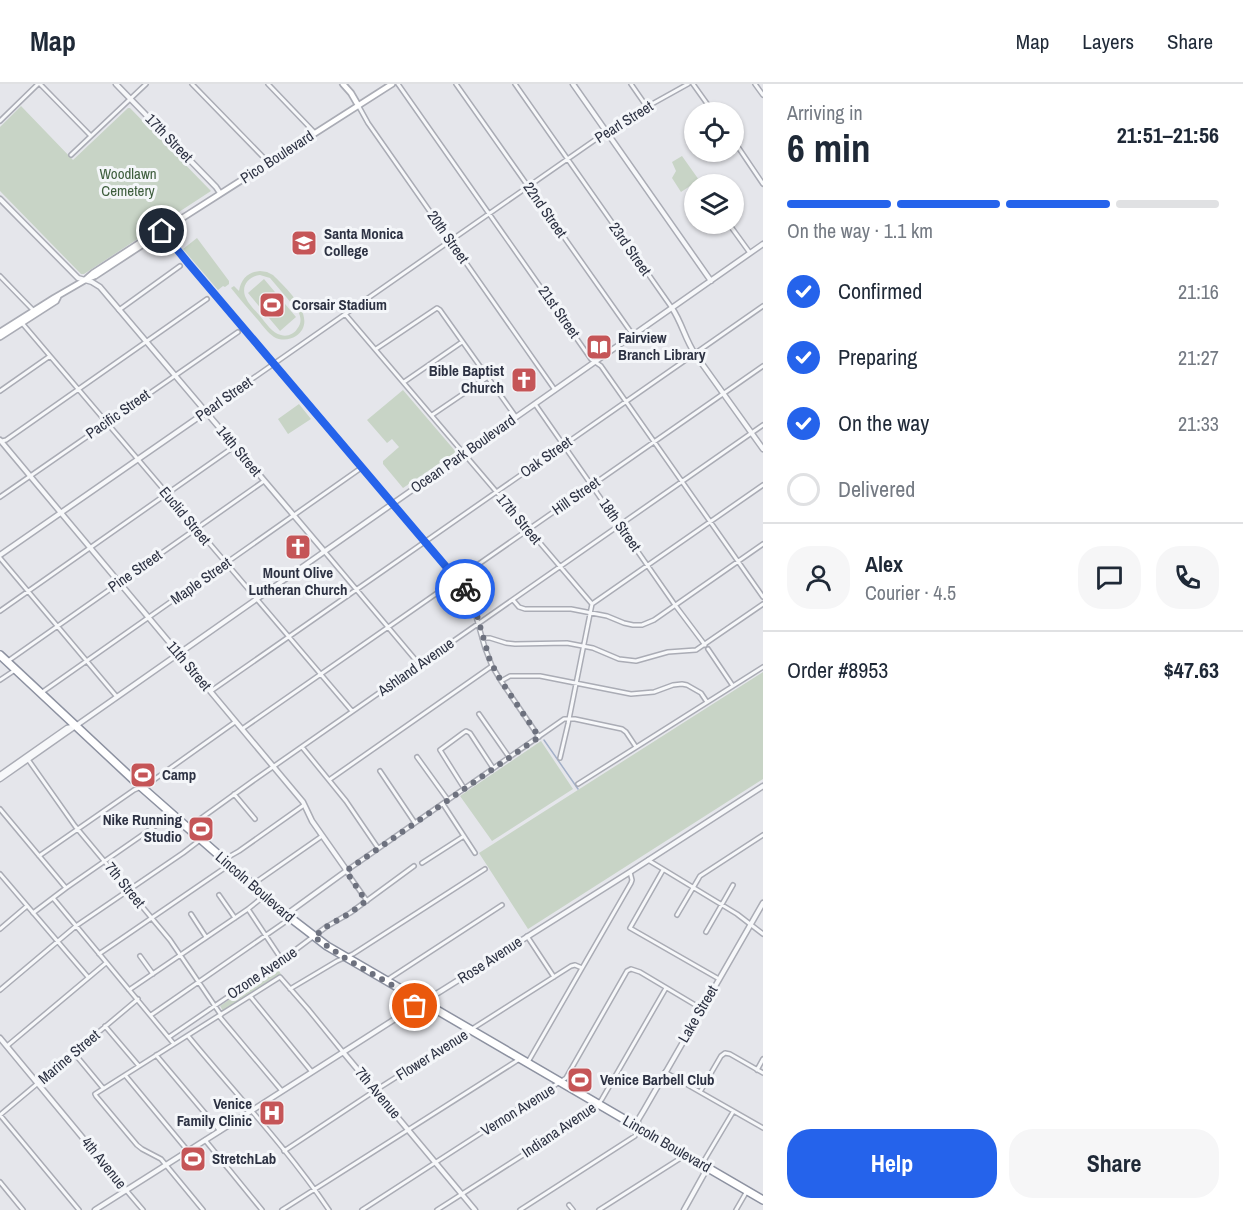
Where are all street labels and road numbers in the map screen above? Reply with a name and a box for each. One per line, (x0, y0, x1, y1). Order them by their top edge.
street label: Pearl Street (591, 95, 657, 148)
street label: 17th Street (141, 109, 198, 167)
street label: Pico Boulevard (236, 125, 317, 188)
street label: 22nd Street (519, 178, 573, 242)
street label: 20th Street (423, 206, 475, 268)
street label: 23rd Street (604, 218, 657, 280)
street label: 21st Street (534, 281, 585, 343)
street label: Pearl Street (191, 371, 257, 426)
street label: Pacific Street (81, 383, 154, 443)
street label: Ocean Park Boulevard (406, 409, 519, 498)
street label: 14th Street (212, 421, 267, 481)
street label: Oak Street (516, 431, 576, 482)
street label: Hill Street (548, 471, 604, 520)
street label: Euclid Street (155, 482, 216, 550)
street label: 17th Street (492, 489, 547, 549)
street label: 18th Street (595, 494, 647, 556)
street label: Pine Street (103, 544, 166, 597)
street label: Maple Street (166, 552, 236, 609)
street label: Ashland Avenue (373, 632, 458, 701)
street label: 11th Street (162, 636, 217, 696)
street label: Lincoln Boulevard (211, 846, 299, 927)
street label: 7th Street (100, 857, 151, 912)
street label: Rose Avenue (453, 931, 526, 988)
street label: Ozone Avenue (222, 941, 301, 1004)
street label: Lake Street (673, 981, 723, 1046)
street label: Marine Street (33, 1024, 104, 1089)
street label: Flower Avenue (392, 1024, 472, 1085)
street label: 7th Avenue (351, 1062, 406, 1123)
street label: Vernon Avenue (477, 1079, 559, 1141)
street label: Indiana Avenue (517, 1097, 600, 1162)
street label: Lincoln Boulevard (619, 1110, 715, 1177)
street label: 4th Avenue (77, 1132, 132, 1193)

